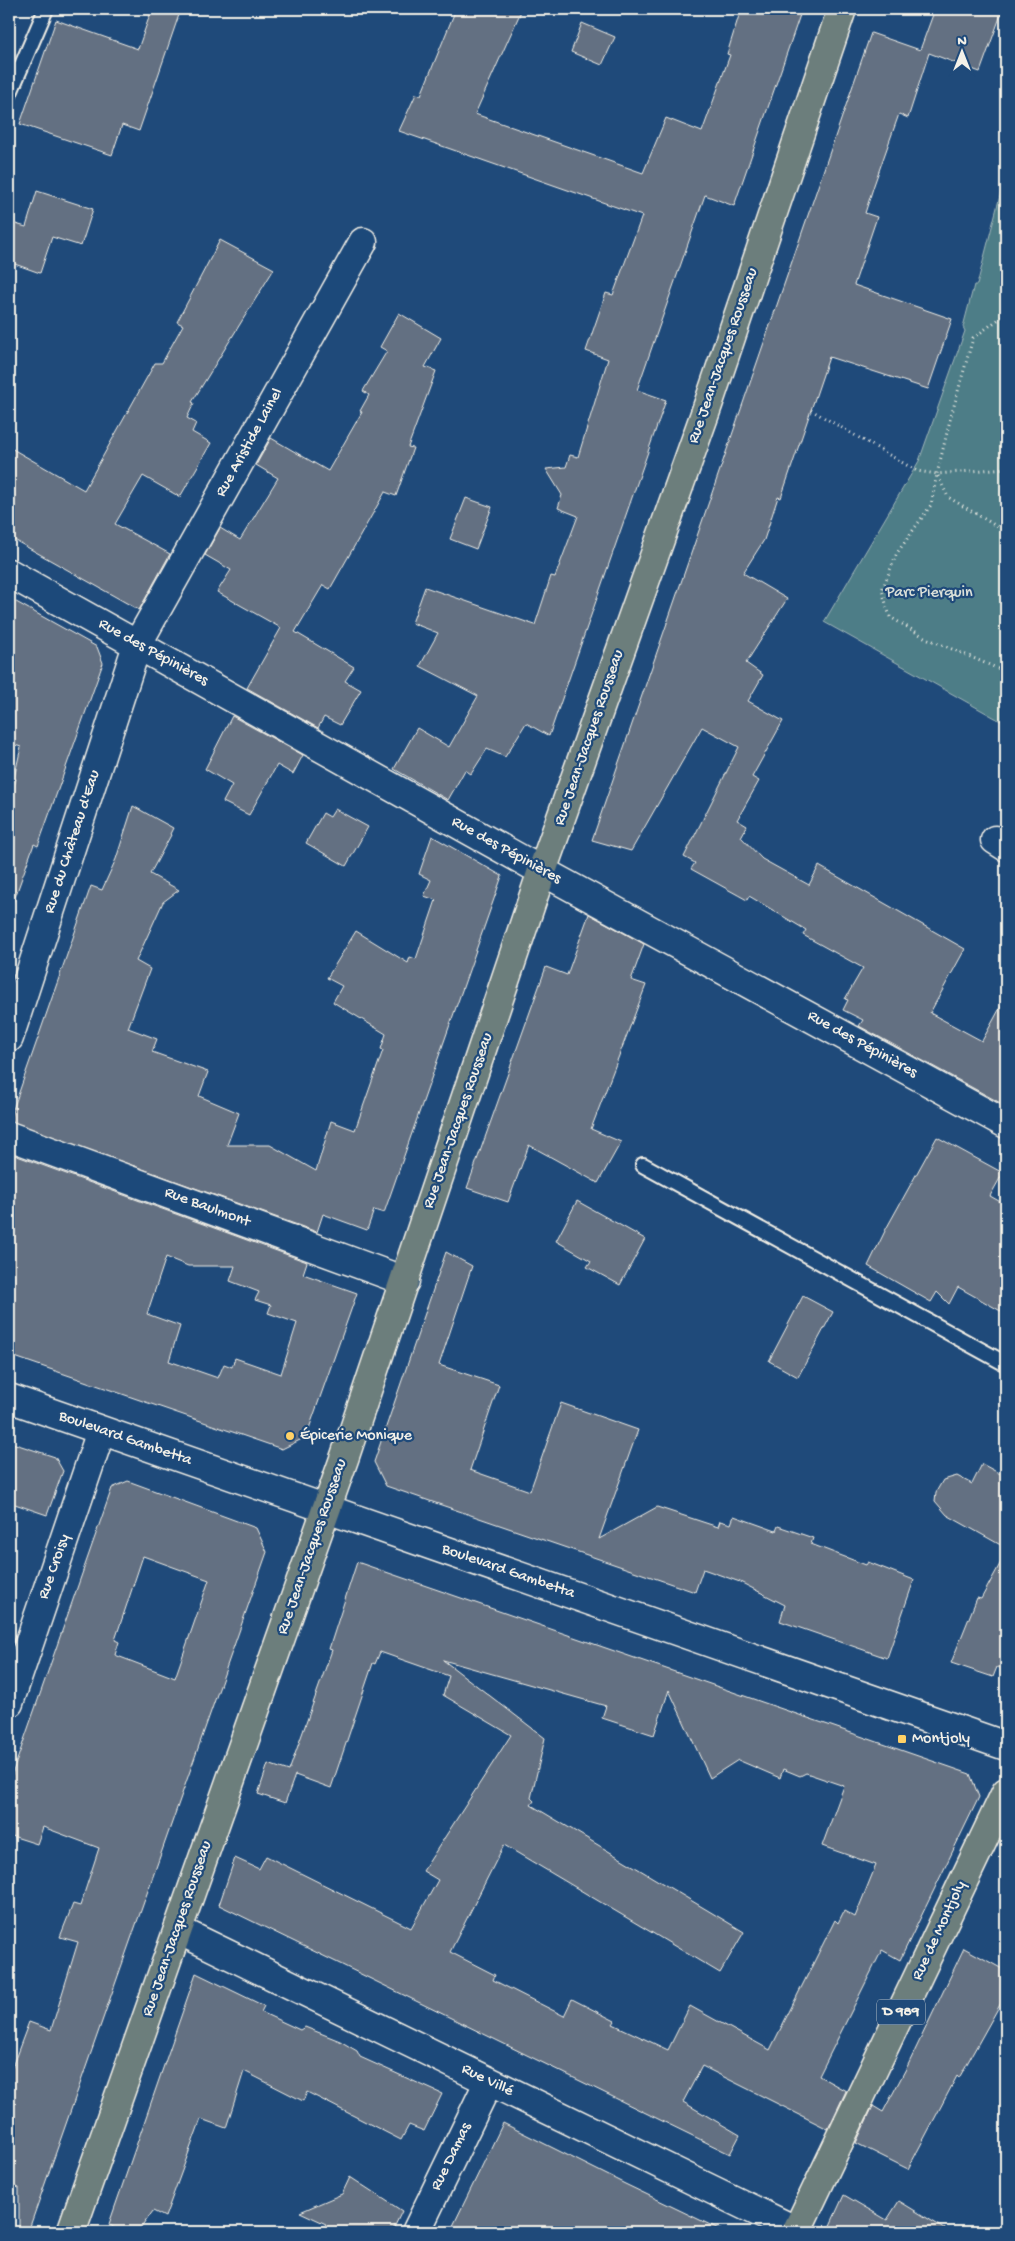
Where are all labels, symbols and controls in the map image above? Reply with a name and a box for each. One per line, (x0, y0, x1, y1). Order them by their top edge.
north arrow (938, 28, 988, 78)
text: N (957, 33, 967, 50)
street label: Rue Jean-Jacques Rousseau (685, 265, 763, 446)
street label: Rue Aristide Lainel (212, 385, 288, 501)
park label: Parc Pierquin (885, 584, 973, 603)
street label: Rue des Pépinières (95, 615, 212, 692)
street label: Rue Jean-Jacques Rousseau (551, 647, 629, 828)
street label: Rue du Château d'Eau (41, 767, 105, 916)
street label: Rue des Pépinières (448, 813, 565, 890)
street label: Rue des Pépinières (804, 1007, 921, 1084)
street label: Rue Jean-Jacques Rousseau (420, 1030, 498, 1211)
street label: Rue Baulmont (162, 1184, 254, 1233)
street label: Boulevard Gambetta (55, 1407, 195, 1471)
place label: Épicerie Monique (300, 1427, 413, 1446)
marker: Épicerie Monique (284, 1430, 296, 1442)
street label: Rue Jean-Jacques Rousseau (274, 1456, 352, 1637)
street label: Rue Croisy (35, 1532, 75, 1602)
street label: Boulevard Gambetta (438, 1540, 578, 1604)
place label: Montjoly (912, 1730, 970, 1749)
marker: Montjoly (896, 1733, 908, 1745)
street label: Rue Jean-Jacques Rousseau (139, 1838, 217, 2019)
street label: Rue de Montjoly (909, 1878, 971, 1984)
road number: D 989 (877, 2000, 925, 2024)
street label: Rue Villé (458, 2060, 517, 2102)
street label: Rue Damas (427, 2119, 477, 2194)

